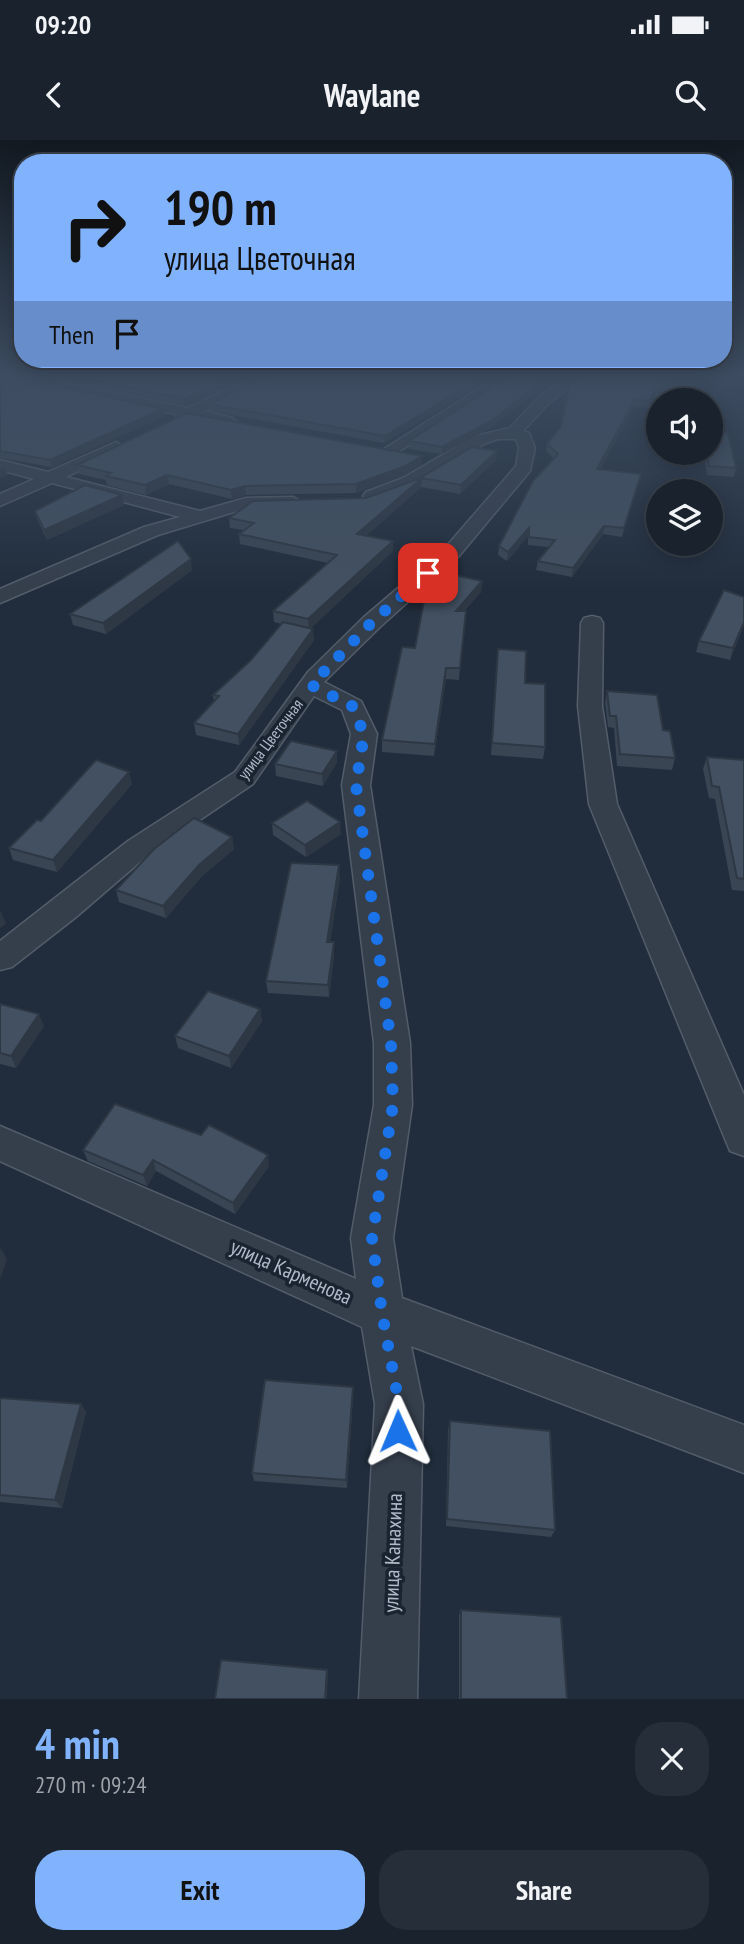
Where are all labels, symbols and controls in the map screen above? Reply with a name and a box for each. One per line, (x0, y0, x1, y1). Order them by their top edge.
text: 09:20 (35, 8, 91, 41)
text: Waylane (324, 74, 420, 116)
icon: back (35, 76, 73, 114)
icon: search (671, 76, 709, 114)
text: 190 m (164, 175, 277, 239)
icon: right (49, 182, 140, 273)
text: улица Цветочная (164, 237, 356, 279)
icon: arrive (108, 315, 146, 353)
text: Then (49, 318, 94, 351)
map controls (646, 388, 723, 556)
button: sound (646, 388, 723, 465)
button: layers (646, 479, 723, 556)
pin (398, 543, 458, 603)
icon: arrive (409, 554, 447, 592)
street label: улица Цветочная (233, 695, 307, 783)
street label: улица Карменова (226, 1233, 356, 1310)
position arrow (361, 1394, 435, 1468)
street label: улица Канахина (377, 1493, 408, 1613)
text: 4 min (35, 1716, 120, 1771)
button: close (635, 1722, 709, 1796)
text: 270 m · 09:24 (35, 1770, 147, 1799)
button: Exit (35, 1850, 365, 1930)
button: Share (379, 1850, 709, 1930)

